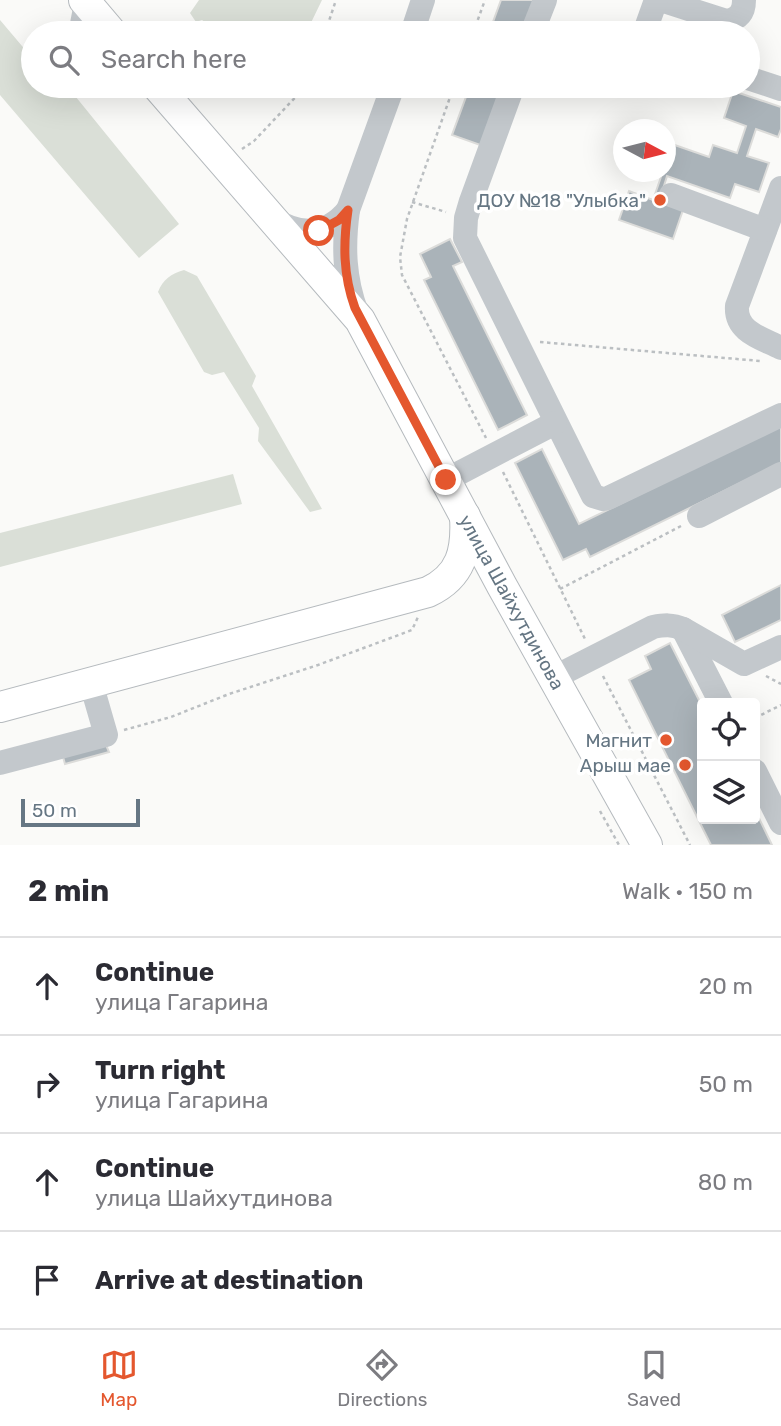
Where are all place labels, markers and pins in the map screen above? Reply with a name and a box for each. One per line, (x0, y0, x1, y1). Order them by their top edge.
place label: ДОУ №18 "Улыбка" (477, 189, 646, 212)
marker: ДОУ №18 "Улыбка" (652, 192, 668, 208)
place label: Магнит (585, 729, 652, 752)
marker: Магнит (658, 732, 674, 748)
place label: Арыш мае (580, 754, 671, 777)
marker: Арыш мае (677, 757, 693, 773)

